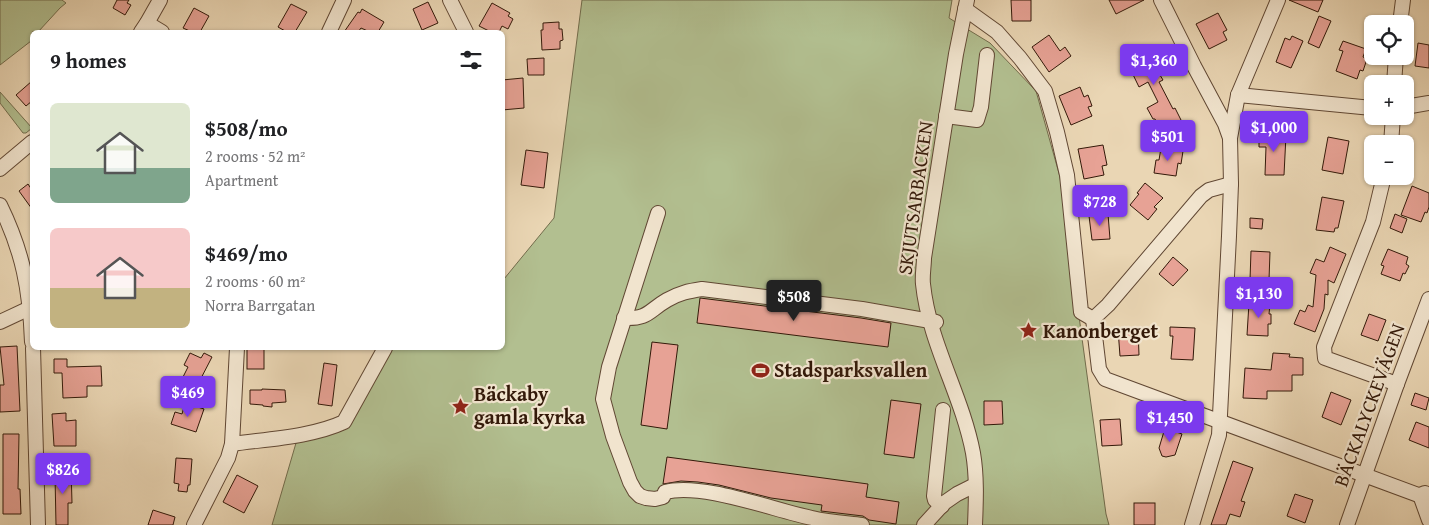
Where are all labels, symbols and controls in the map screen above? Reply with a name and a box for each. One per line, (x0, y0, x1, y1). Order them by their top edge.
map controls (1364, 15, 1414, 185)
button: locate (1364, 15, 1414, 65)
pin: $1,360 (1113, 44, 1195, 86)
text: 9 homes (50, 45, 126, 76)
icon: filters (457, 46, 485, 74)
text: $1,360 (1131, 48, 1177, 72)
button: + (1364, 75, 1414, 125)
pin: $1,000 (1233, 110, 1315, 153)
text: $508/mo (205, 113, 288, 144)
text: $1,000 (1251, 115, 1297, 139)
street label: SKJUTSARBACKEN (889, 119, 940, 277)
pin: $501 (1138, 120, 1198, 162)
icon: home (90, 123, 150, 183)
text: $501 (1151, 124, 1185, 148)
button: − (1364, 135, 1414, 185)
text: 2 rooms · 52 m² (205, 144, 305, 168)
text: Apartment (205, 168, 278, 192)
pin: $728 (1070, 184, 1130, 227)
text: $728 (1083, 189, 1117, 213)
text: $469/mo (205, 238, 288, 269)
icon: home (90, 248, 150, 308)
text: 2 rooms · 60 m² (205, 269, 305, 293)
pin: $1,130 (1218, 276, 1300, 319)
pin: $508 (764, 280, 824, 322)
text: $1,130 (1236, 281, 1282, 305)
text: $508 (777, 284, 811, 308)
text: Norra Barrgatan (205, 293, 315, 317)
place label: Kanonberget (1043, 316, 1158, 345)
street label: BÄCKALYCKEVÄGEN (1326, 319, 1412, 490)
place icon: Kanonberget (1019, 321, 1039, 341)
place label: Stadsparksvallen (774, 355, 928, 384)
sports icon: Stadsparksvallen (750, 360, 770, 380)
pin: $469 (158, 376, 218, 418)
place label: Bäckaby gamla kyrka (474, 379, 586, 431)
text: $469 (171, 380, 205, 404)
place icon: Bäckaby gamla kyrka (450, 396, 470, 416)
pin: $1,450 (1129, 400, 1211, 443)
text: $1,450 (1147, 405, 1193, 429)
pin: $826 (33, 452, 93, 495)
text: $826 (46, 457, 80, 481)

